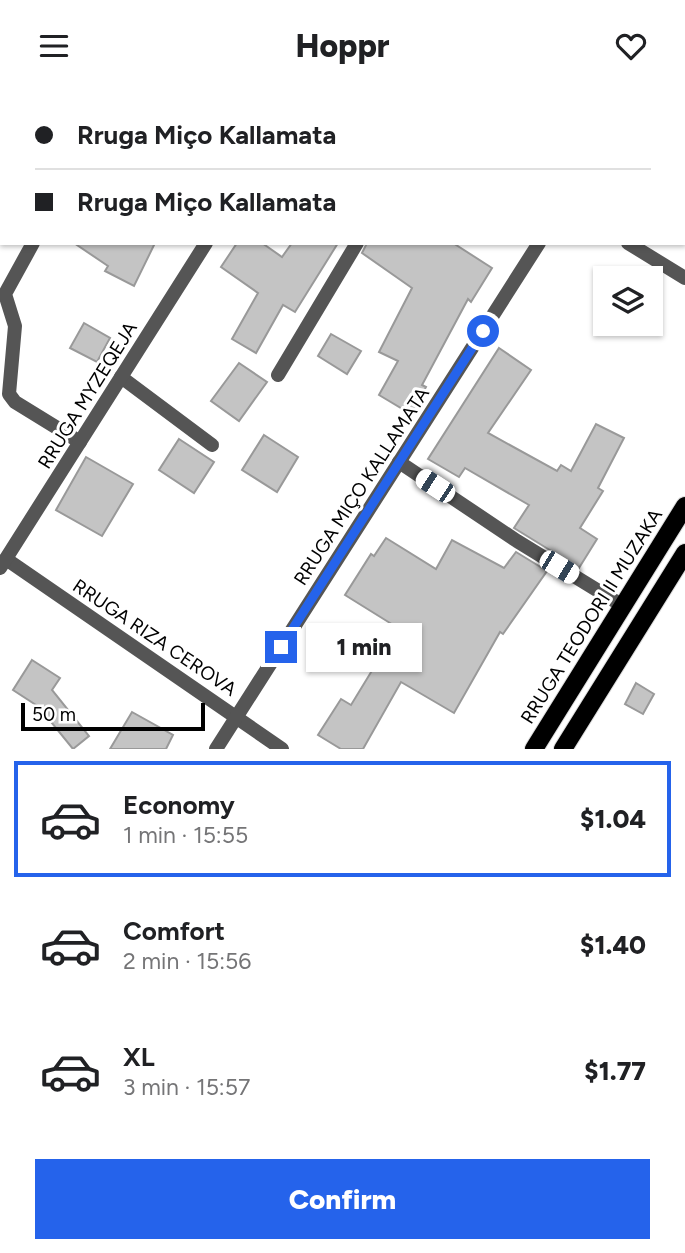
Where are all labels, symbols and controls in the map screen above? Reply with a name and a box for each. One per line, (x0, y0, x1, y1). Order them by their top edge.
icon: menu (35, 27, 73, 65)
text: Hoppr (295, 27, 390, 65)
icon: heart (612, 27, 650, 65)
text: Rruga Miço Kallamata (77, 119, 336, 151)
text: Rruga Miço Kallamata (77, 186, 336, 218)
map controls (593, 266, 663, 336)
button: layers (593, 266, 663, 336)
route start (467, 315, 499, 347)
street label: RRUGA MYZEQEJA (33, 317, 142, 473)
street label: RRUGA MIÇO KALLAMATA (289, 383, 434, 590)
car (412, 466, 459, 506)
street label: RRUGA TEODORI II MUZAKA (516, 504, 667, 728)
car (536, 547, 583, 587)
street label: RRUGA RIZA CEROVA (68, 574, 241, 701)
callout: 1 min (306, 623, 421, 671)
route end (265, 631, 297, 663)
text: 1 min (337, 633, 391, 661)
scale bar (21, 700, 205, 732)
text: 50 m (32, 703, 76, 726)
icon: car (39, 788, 102, 851)
text: Economy (123, 789, 235, 821)
text: $1.04 (580, 803, 646, 835)
text: 1 min · 15:55 (123, 821, 248, 849)
icon: car (39, 914, 102, 977)
text: Comfort (123, 915, 225, 947)
text: $1.40 (580, 929, 646, 961)
text: 2 min · 15:56 (123, 947, 251, 975)
icon: car (39, 1040, 102, 1103)
text: XL (123, 1041, 155, 1073)
text: $1.77 (584, 1055, 646, 1087)
text: 3 min · 15:57 (123, 1073, 250, 1101)
button: Confirm (35, 1159, 650, 1239)

